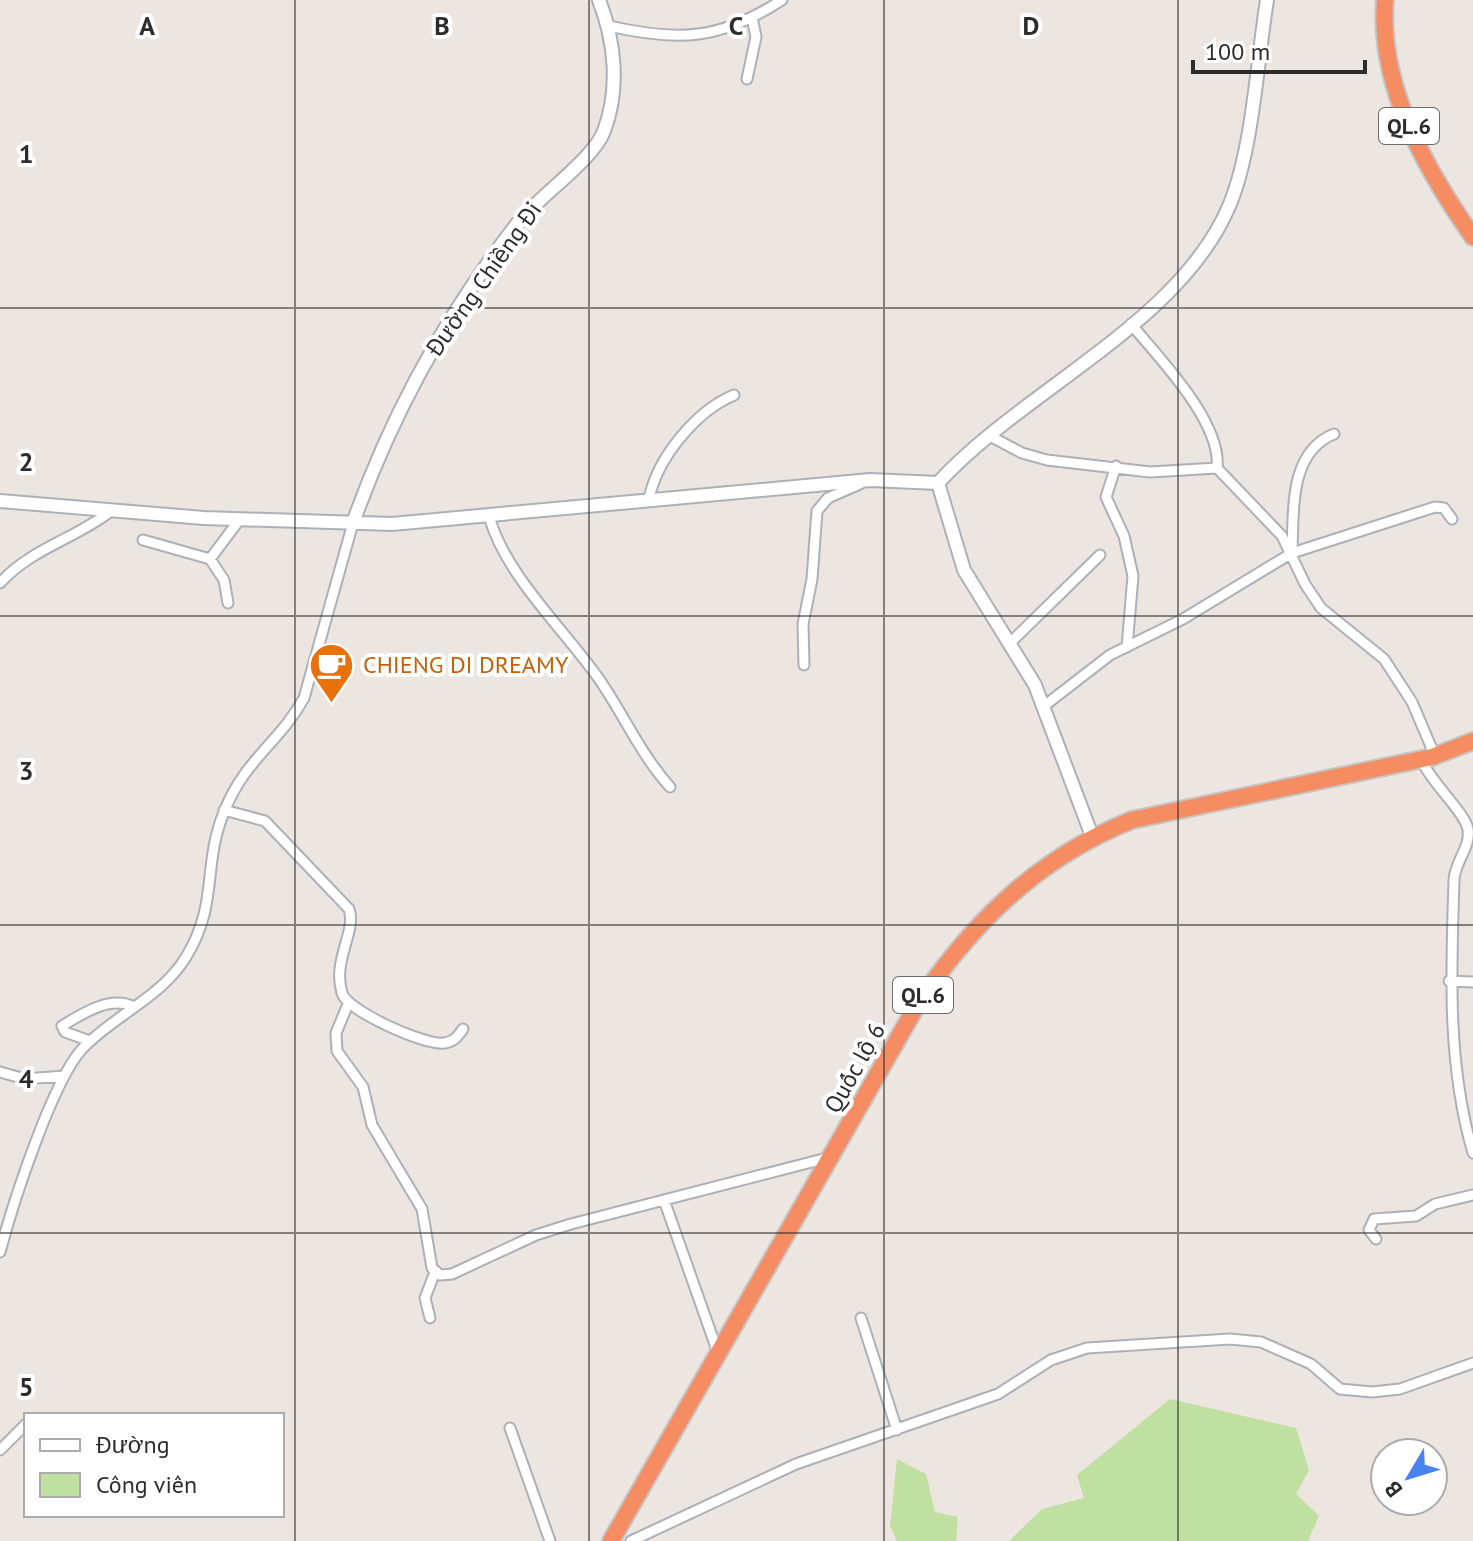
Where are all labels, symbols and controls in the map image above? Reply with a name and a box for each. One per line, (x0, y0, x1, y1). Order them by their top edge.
text: A (139, 9, 155, 42)
text: B (434, 9, 450, 42)
text: C (729, 9, 743, 42)
text: D (1023, 9, 1039, 42)
scale bar (1193, 24, 1365, 74)
text: 100 m (1205, 36, 1270, 67)
road number: QL.6 (1379, 108, 1439, 144)
text: 1 (19, 137, 33, 170)
street label: Đường Chiềng Đi (418, 196, 548, 363)
text: 2 (19, 445, 33, 478)
cafe icon: CHIENG DI DREAMY (308, 641, 356, 704)
place label: CHIENG DI DREAMY (363, 649, 569, 680)
text: 3 (19, 754, 33, 787)
road number: QL.6 (893, 977, 953, 1013)
street label: Quốc lộ 6 (817, 1017, 892, 1118)
text: 4 (19, 1062, 34, 1095)
text: 5 (19, 1370, 33, 1403)
legend (24, 1413, 284, 1517)
text: Đường (95, 1429, 170, 1460)
north arrow (1369, 1437, 1449, 1517)
text: Công viên (96, 1469, 197, 1500)
text: B (1378, 1476, 1408, 1503)

